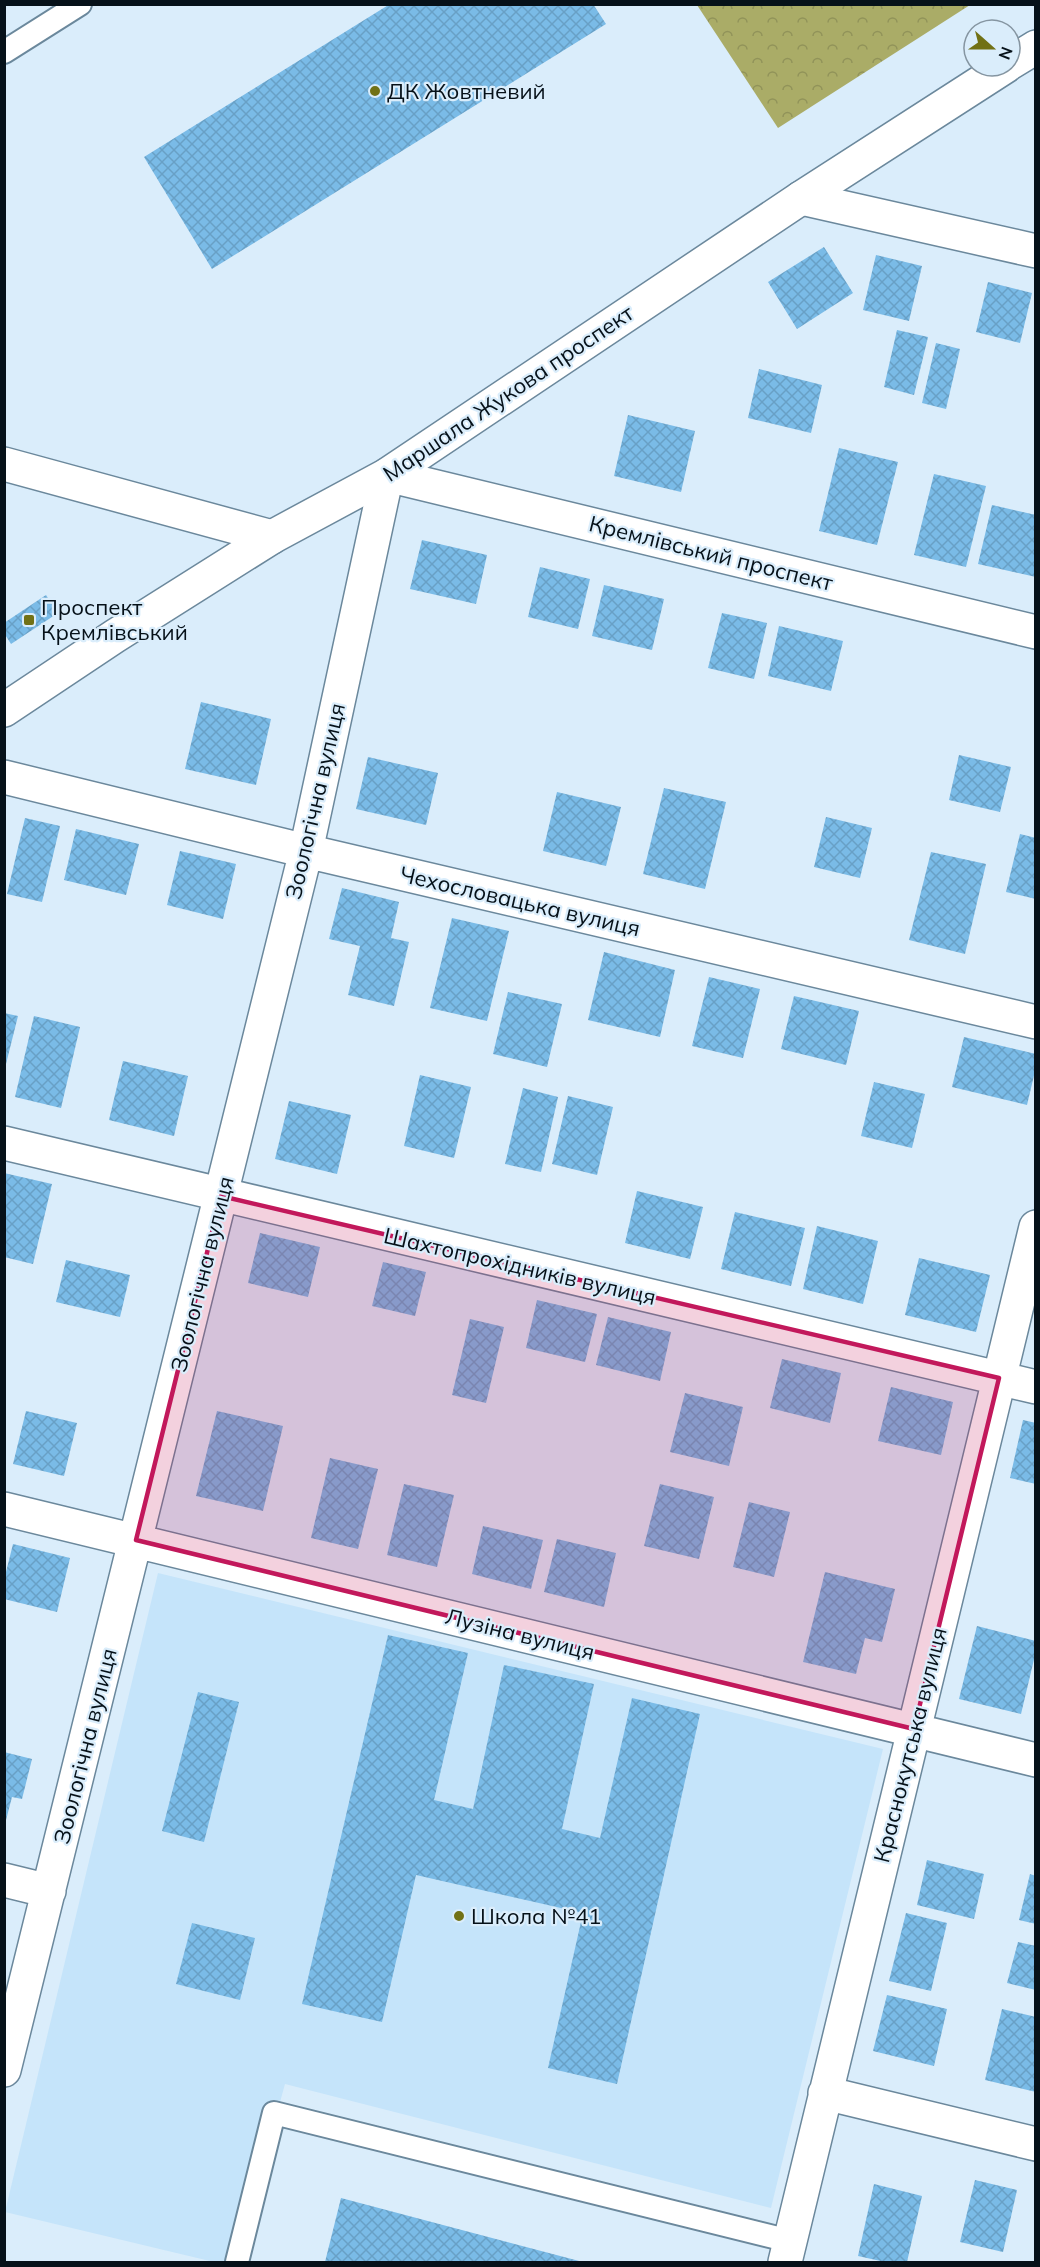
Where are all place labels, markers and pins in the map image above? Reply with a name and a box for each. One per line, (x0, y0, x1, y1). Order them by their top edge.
place label: ДК Жовтневий (387, 77, 546, 105)
marker: ДК Жовтневий (368, 84, 382, 98)
place label: Проспект Кремлівський (41, 593, 188, 646)
marker: Проспект Кремлівський (22, 613, 36, 627)
place label: Школа №41 (471, 1902, 602, 1930)
marker: Школа №41 (452, 1909, 466, 1923)

